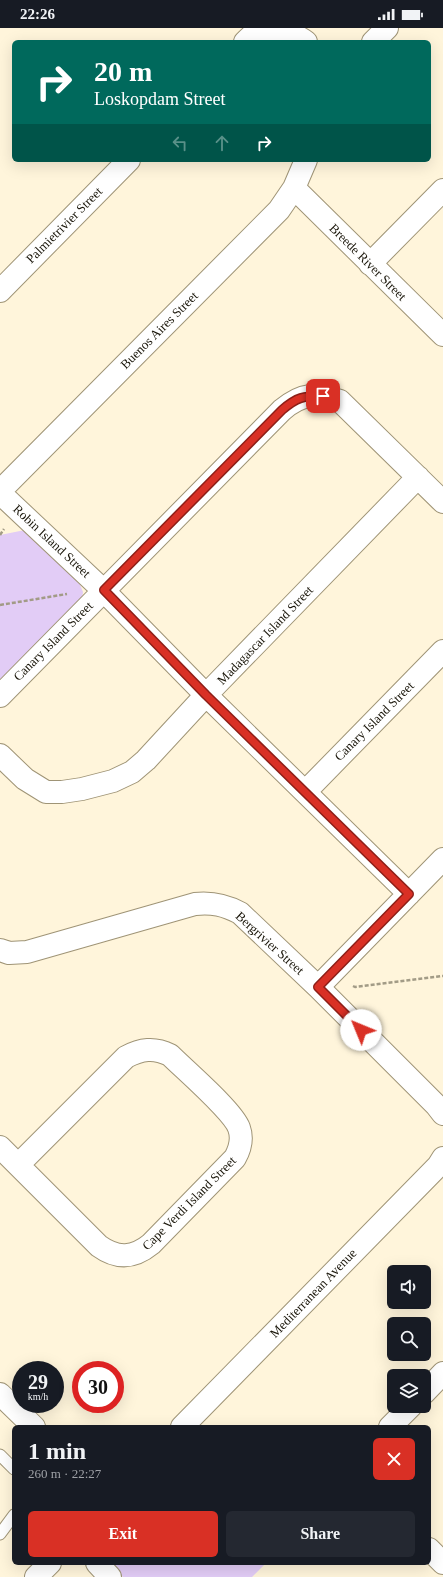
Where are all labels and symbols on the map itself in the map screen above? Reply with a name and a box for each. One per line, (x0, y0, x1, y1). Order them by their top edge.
street label: Palmietrivier Street (23, 184, 105, 266)
street label: Breede River Street (326, 220, 410, 304)
street label: Buenos Aires Street (117, 288, 201, 372)
pin (306, 379, 340, 413)
street label: Robin Island Street (10, 501, 94, 581)
street label: Madagascar Island Street (214, 582, 316, 687)
street label: Canary Island Street (10, 598, 96, 684)
street label: Canary Island Street (331, 678, 417, 764)
street label: Bergrivier Street (233, 908, 308, 978)
position arrow (340, 1009, 382, 1051)
street label: Cape Verdi Island Street (139, 1153, 239, 1253)
street label: Mediterranean Avenue (267, 1245, 359, 1341)
speed limit sign: 30 (72, 1361, 124, 1413)

